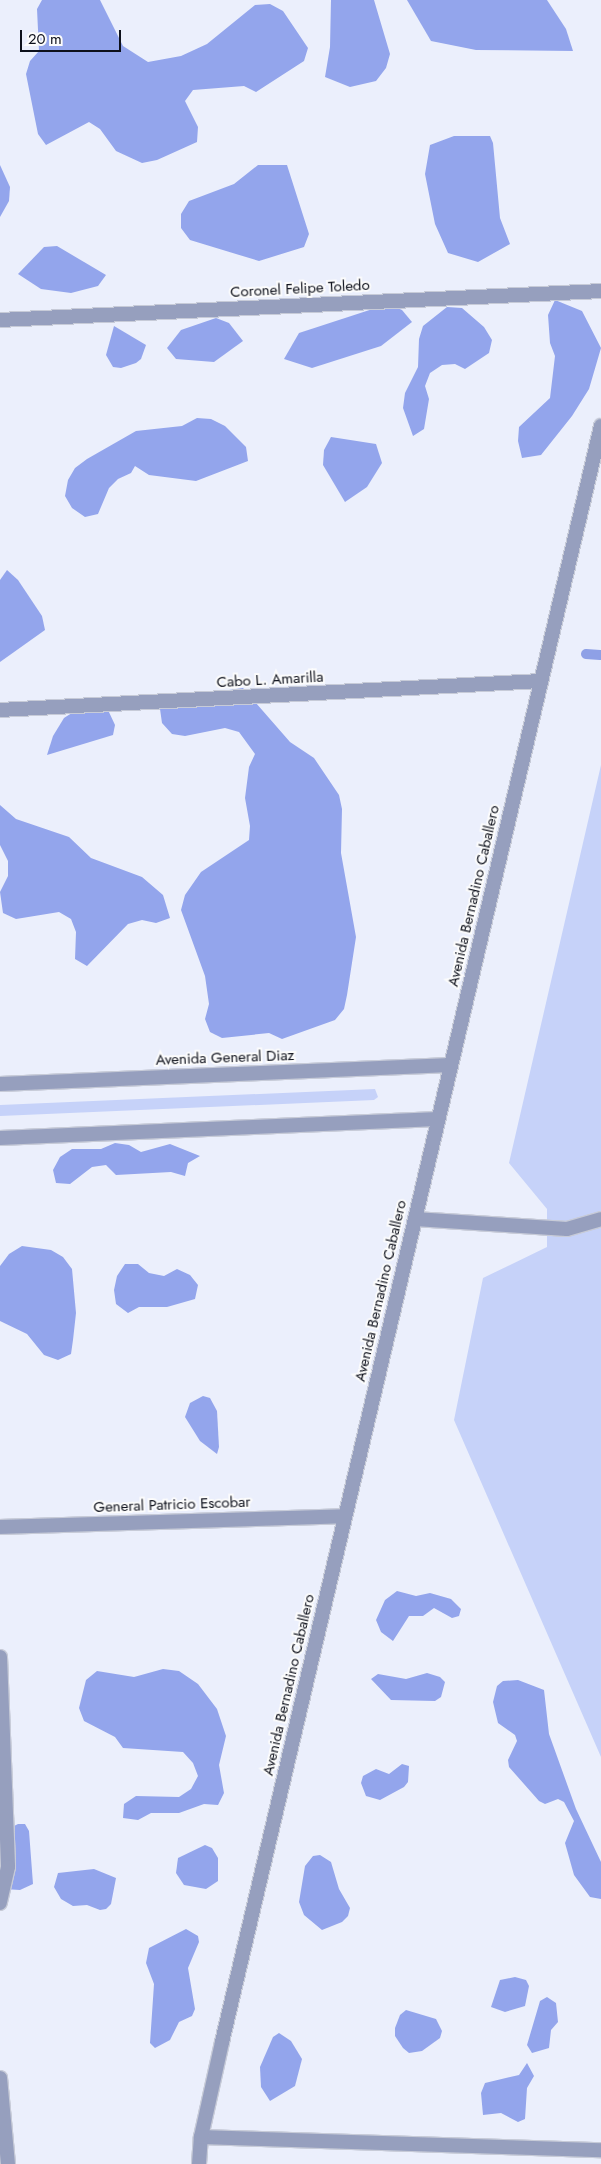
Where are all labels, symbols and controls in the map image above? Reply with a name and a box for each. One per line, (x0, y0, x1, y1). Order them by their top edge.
scale bar (22, 20, 124, 52)
text: 20 m (28, 28, 62, 50)
street label: Coronel Felipe Toledo (230, 276, 370, 302)
street label: Cabo L. Amarilla (216, 668, 324, 692)
street label: Avenida Bernadino Caballero (444, 804, 504, 988)
street label: Avenida General Diaz (155, 1047, 295, 1069)
street label: Avenida Bernadino Caballero (351, 1199, 411, 1383)
street label: General Patricio Escobar (93, 1493, 251, 1517)
street label: Avenida Bernadino Caballero (259, 1593, 319, 1777)

